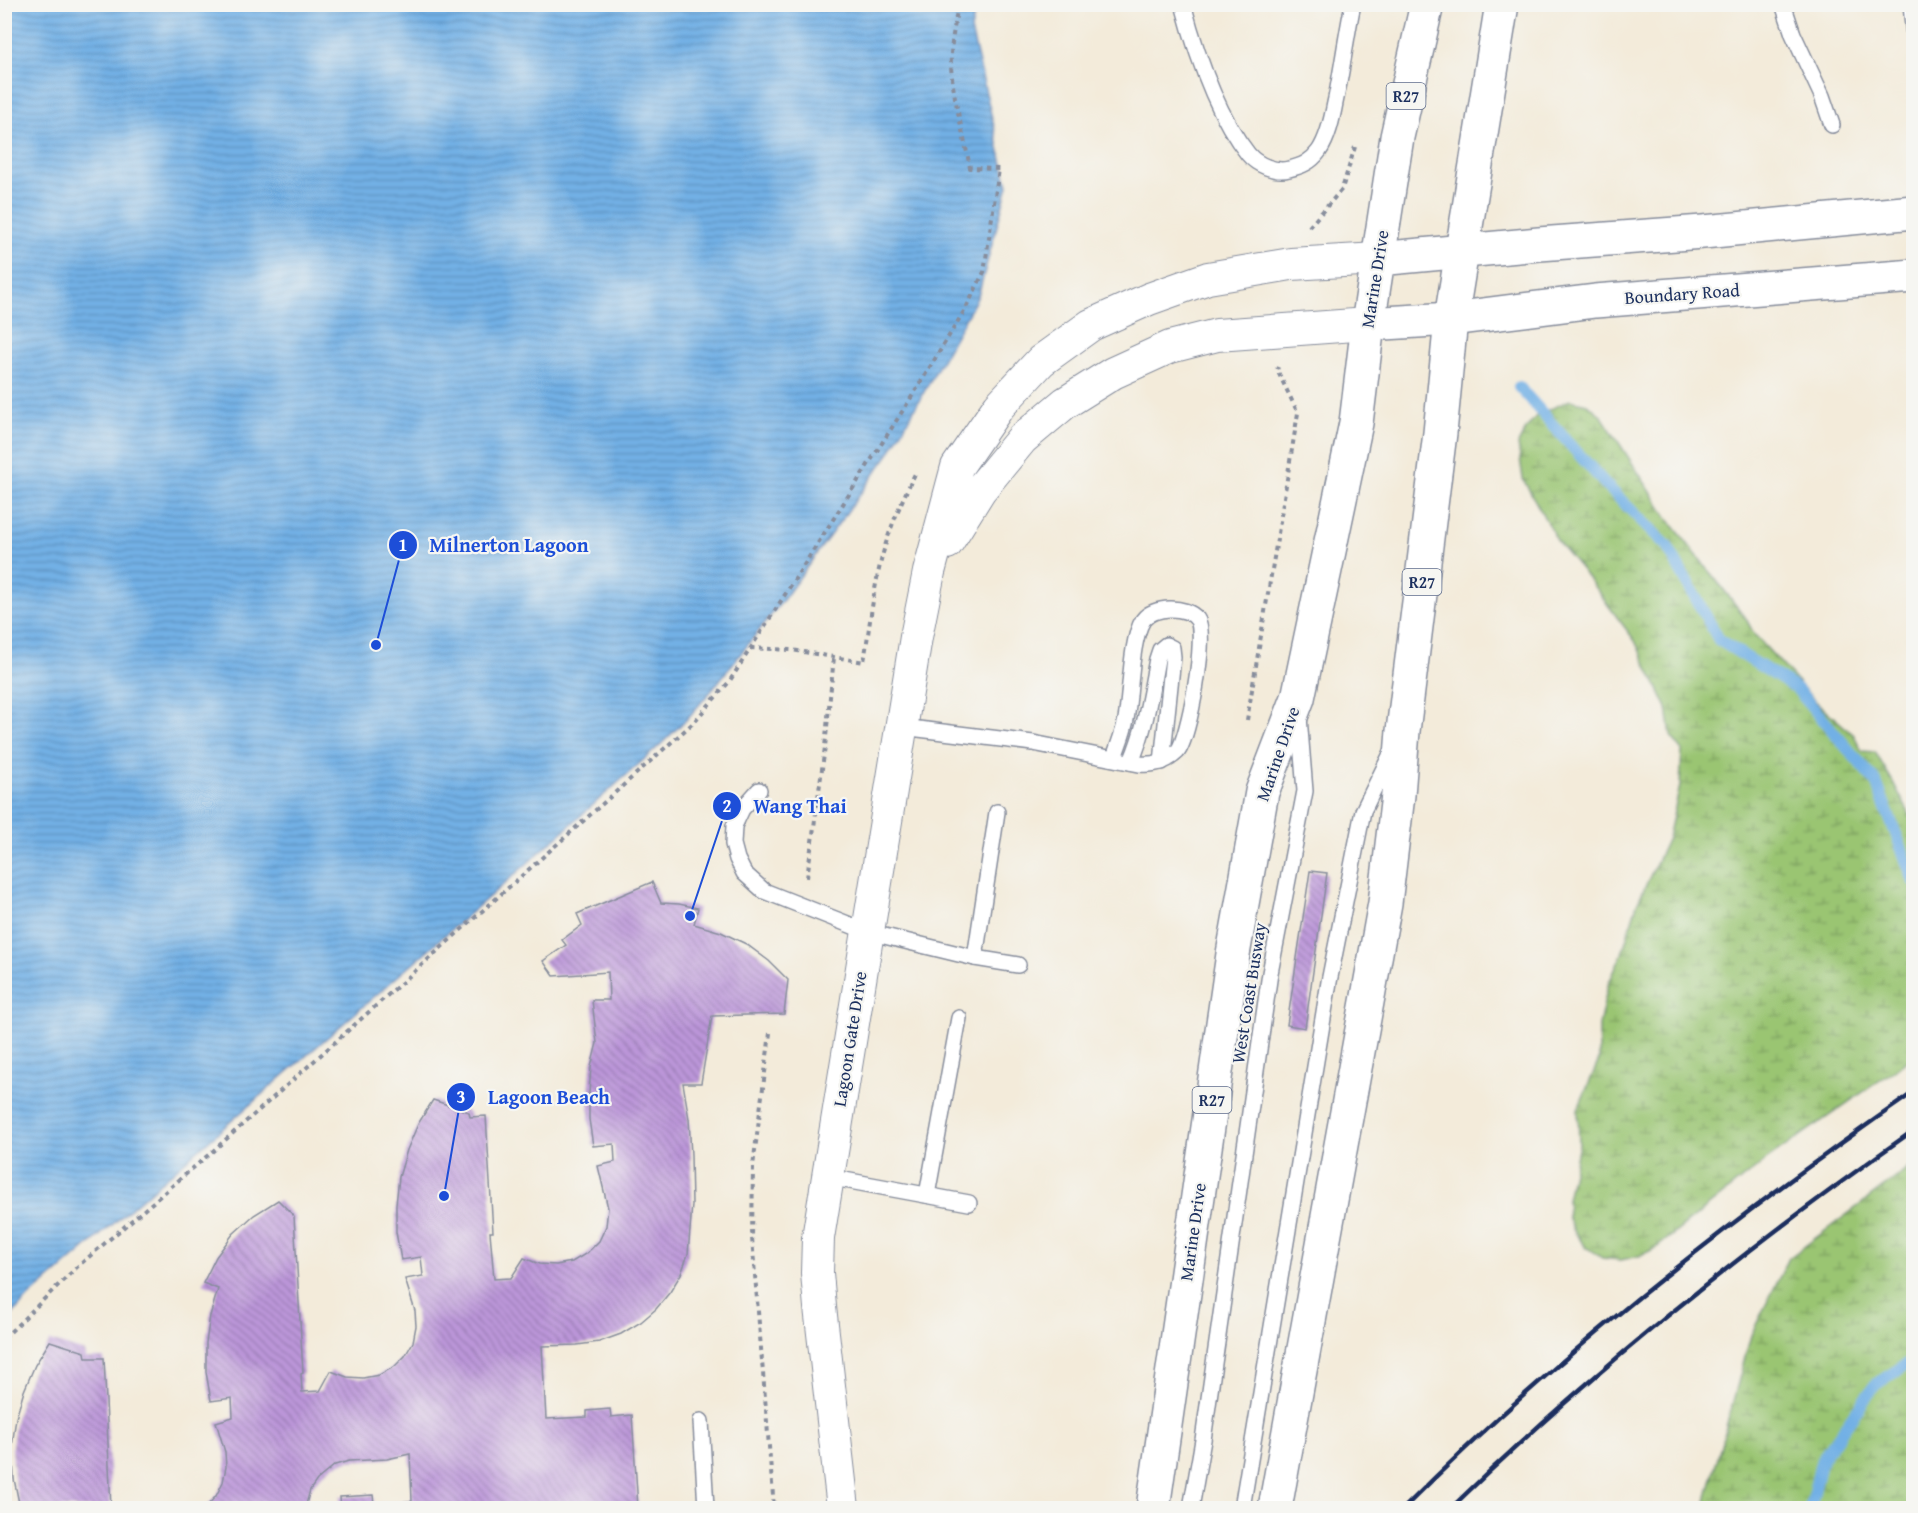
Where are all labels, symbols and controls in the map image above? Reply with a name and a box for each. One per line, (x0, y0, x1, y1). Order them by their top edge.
road number: R27 (1386, 83, 1426, 109)
street label: Marine Drive (1353, 228, 1396, 330)
street label: Boundary Road (1623, 276, 1741, 311)
callout: Milnerton Lagoon (388, 526, 601, 564)
text: Milnerton Lagoon (429, 530, 589, 559)
text: 1 (398, 531, 408, 558)
road number: R27 (1402, 569, 1442, 595)
street label: Marine Drive (1249, 703, 1306, 805)
callout: Wang Thai (712, 787, 859, 825)
text: Wang Thai (753, 791, 847, 820)
text: 2 (722, 792, 732, 819)
street label: West Coast Busway (1224, 920, 1273, 1065)
street label: Lagoon Gate Drive (825, 969, 874, 1109)
callout: Lagoon Beach (446, 1078, 622, 1116)
text: Lagoon Beach (488, 1082, 610, 1111)
text: 3 (456, 1083, 466, 1110)
road number: R27 (1192, 1087, 1232, 1113)
street label: Marine Drive (1172, 1181, 1213, 1283)

